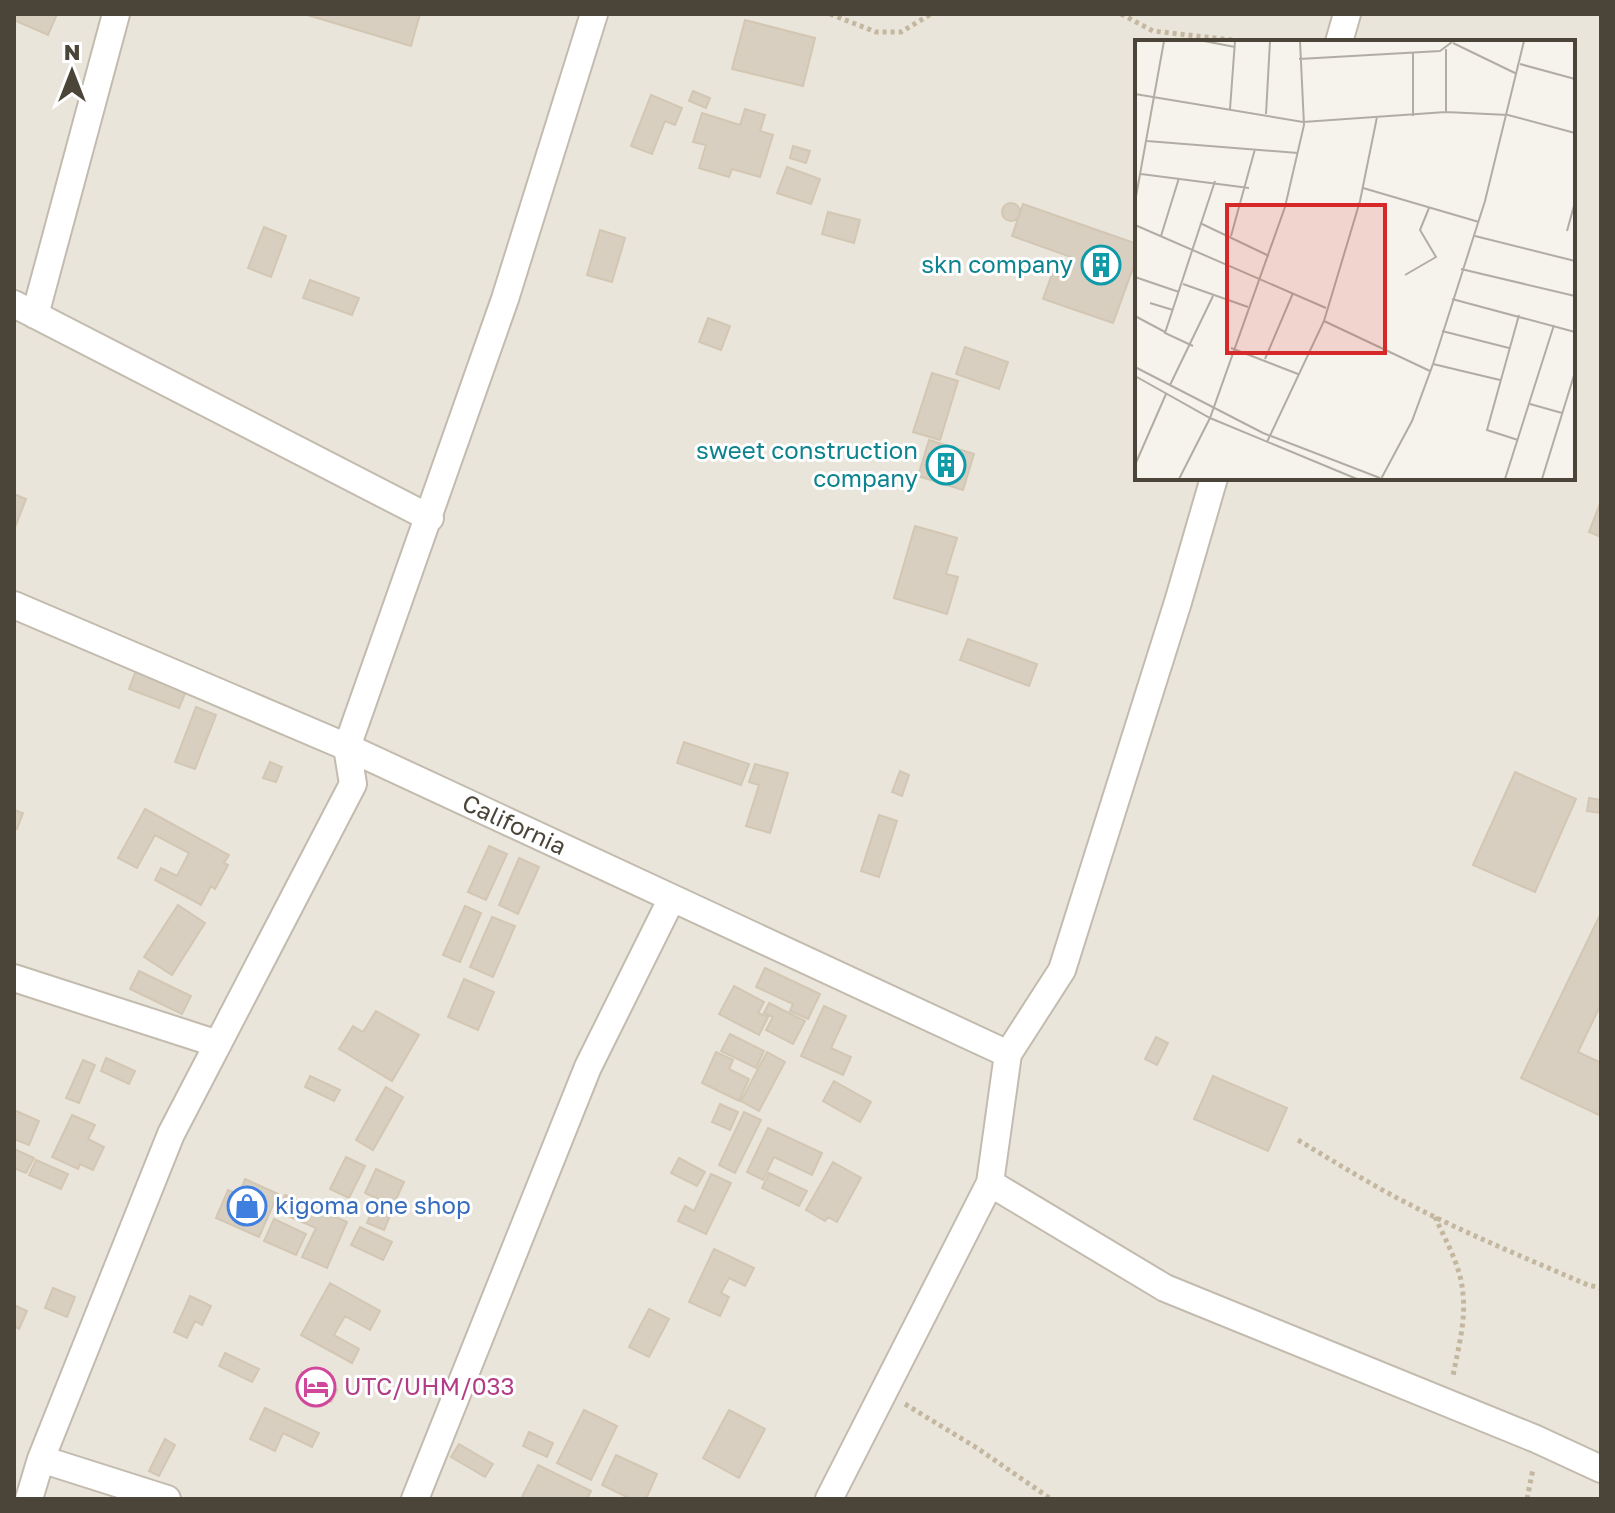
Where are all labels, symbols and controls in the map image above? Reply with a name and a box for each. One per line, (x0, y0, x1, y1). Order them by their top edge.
north arrow (32, 32, 112, 112)
text: N (64, 38, 80, 65)
inset map (1135, 40, 1575, 480)
building icon: skn company (1080, 244, 1122, 286)
place label: skn company (921, 249, 1073, 278)
place label: sweet construction company (696, 435, 918, 492)
building icon: sweet construction company (925, 444, 967, 486)
street label: California (458, 787, 571, 860)
shop icon: kigoma one shop (226, 1185, 268, 1227)
place label: kigoma one shop (275, 1190, 471, 1219)
hotel icon: UTC/UHM/033 (295, 1366, 337, 1408)
place label: UTC/UHM/033 (344, 1371, 515, 1400)

